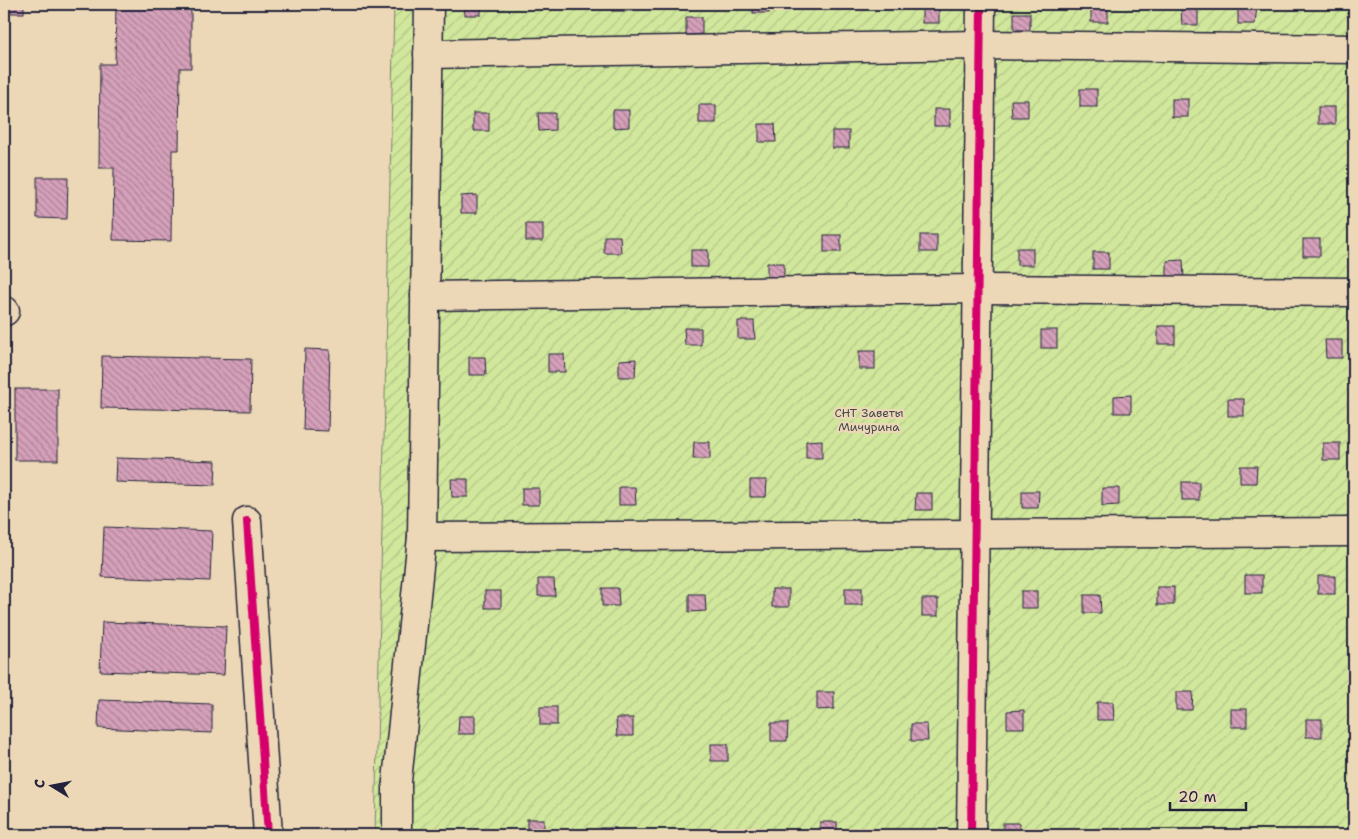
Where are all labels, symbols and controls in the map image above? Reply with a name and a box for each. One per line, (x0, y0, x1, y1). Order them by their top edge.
park label: СНТ Заветы Мичурина (834, 405, 904, 435)
north arrow (28, 762, 78, 812)
text: С (30, 778, 49, 790)
scale bar (1170, 779, 1247, 811)
text: 20 m (1178, 787, 1217, 807)

